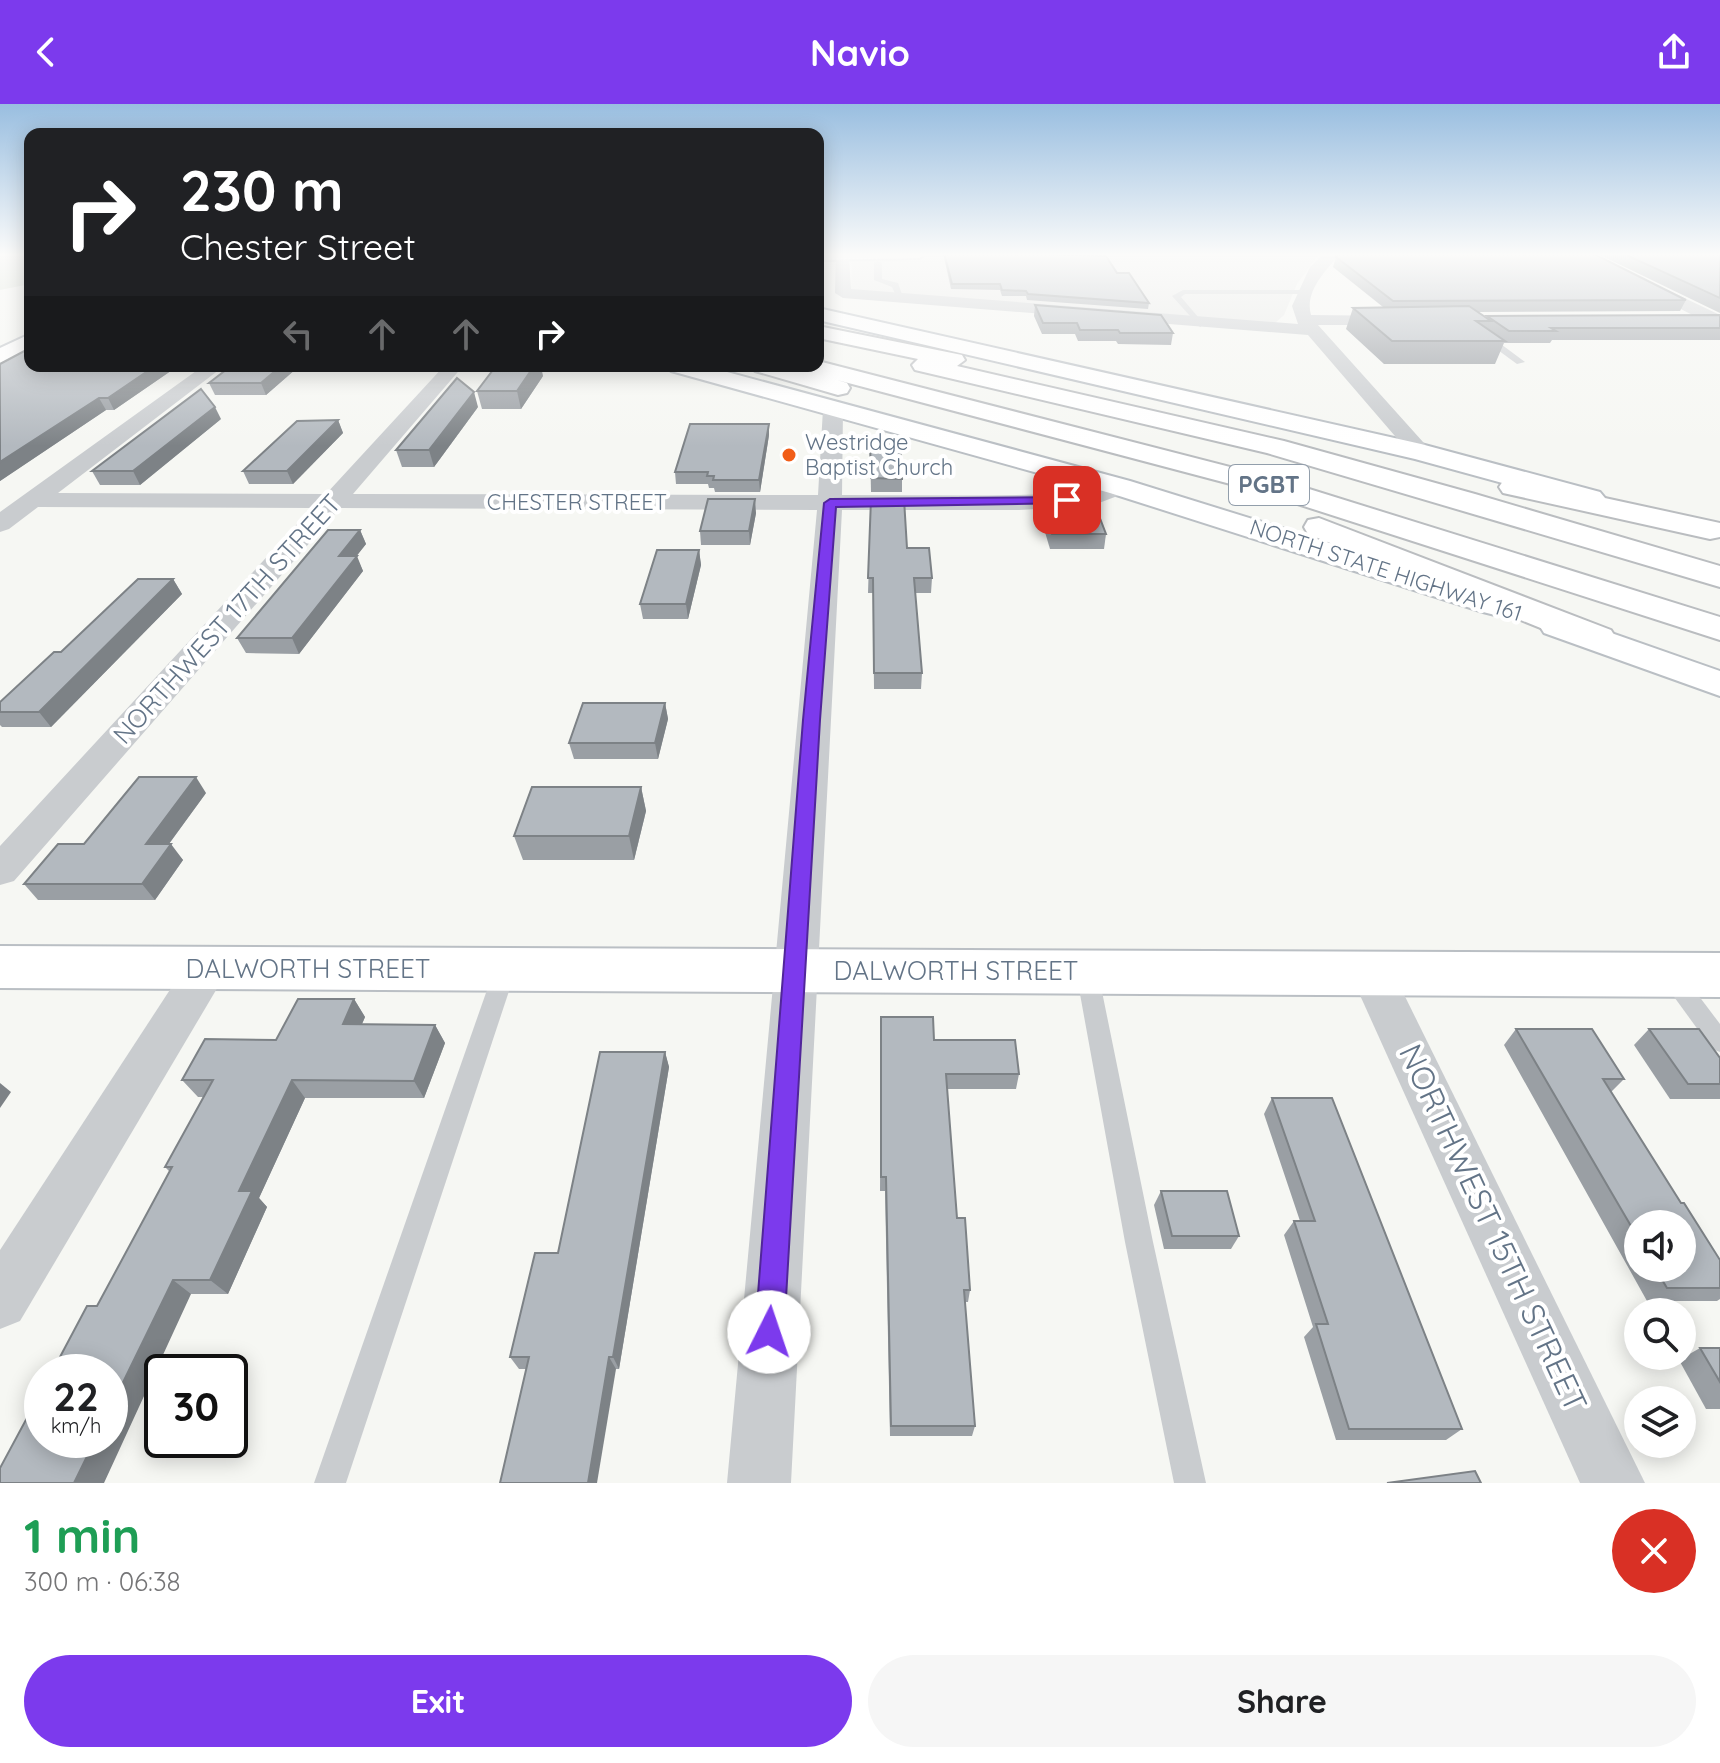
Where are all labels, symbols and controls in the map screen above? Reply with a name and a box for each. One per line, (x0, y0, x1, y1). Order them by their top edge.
icon: back (24, 30, 68, 74)
text: Navio (810, 30, 910, 75)
icon: share (1652, 30, 1696, 74)
text: 230 m (180, 155, 344, 225)
icon: right (48, 160, 152, 264)
text: Chester Street (180, 224, 416, 269)
icon: left (276, 312, 320, 356)
icon: ahead (360, 312, 404, 356)
icon: ahead (444, 312, 488, 356)
icon: right (528, 312, 572, 356)
place label: Westridge Baptist Church (805, 428, 953, 481)
marker: Westridge Baptist Church (780, 446, 798, 464)
road number: PGBT (1229, 465, 1309, 505)
pin (1033, 466, 1101, 534)
icon: arrive (1045, 478, 1089, 522)
street label: NORTHWEST 17TH STREET (106, 487, 348, 750)
street label: CHESTER STREET (487, 488, 667, 516)
street label: NORTH STATE HIGHWAY 161 (1246, 513, 1526, 627)
street label: DALWORTH STREET (186, 952, 430, 985)
street label: DALWORTH STREET (834, 954, 1078, 987)
street label: NORTHWEST 15TH STREET (1391, 1037, 1597, 1418)
map controls (1624, 1210, 1696, 1458)
button: sound (1624, 1210, 1696, 1282)
position arrow (727, 1290, 811, 1374)
button: search (1624, 1298, 1696, 1370)
speed limit sign: 30 (144, 1354, 248, 1458)
text: 22 (53, 1371, 99, 1421)
button: layers (1624, 1386, 1696, 1458)
text: km/h (51, 1413, 101, 1438)
text: 1 min (24, 1505, 140, 1565)
button: close (1612, 1509, 1696, 1593)
text: 300 m · 06:38 (24, 1565, 181, 1598)
button: Exit (24, 1655, 852, 1747)
button: Share (868, 1655, 1696, 1747)

